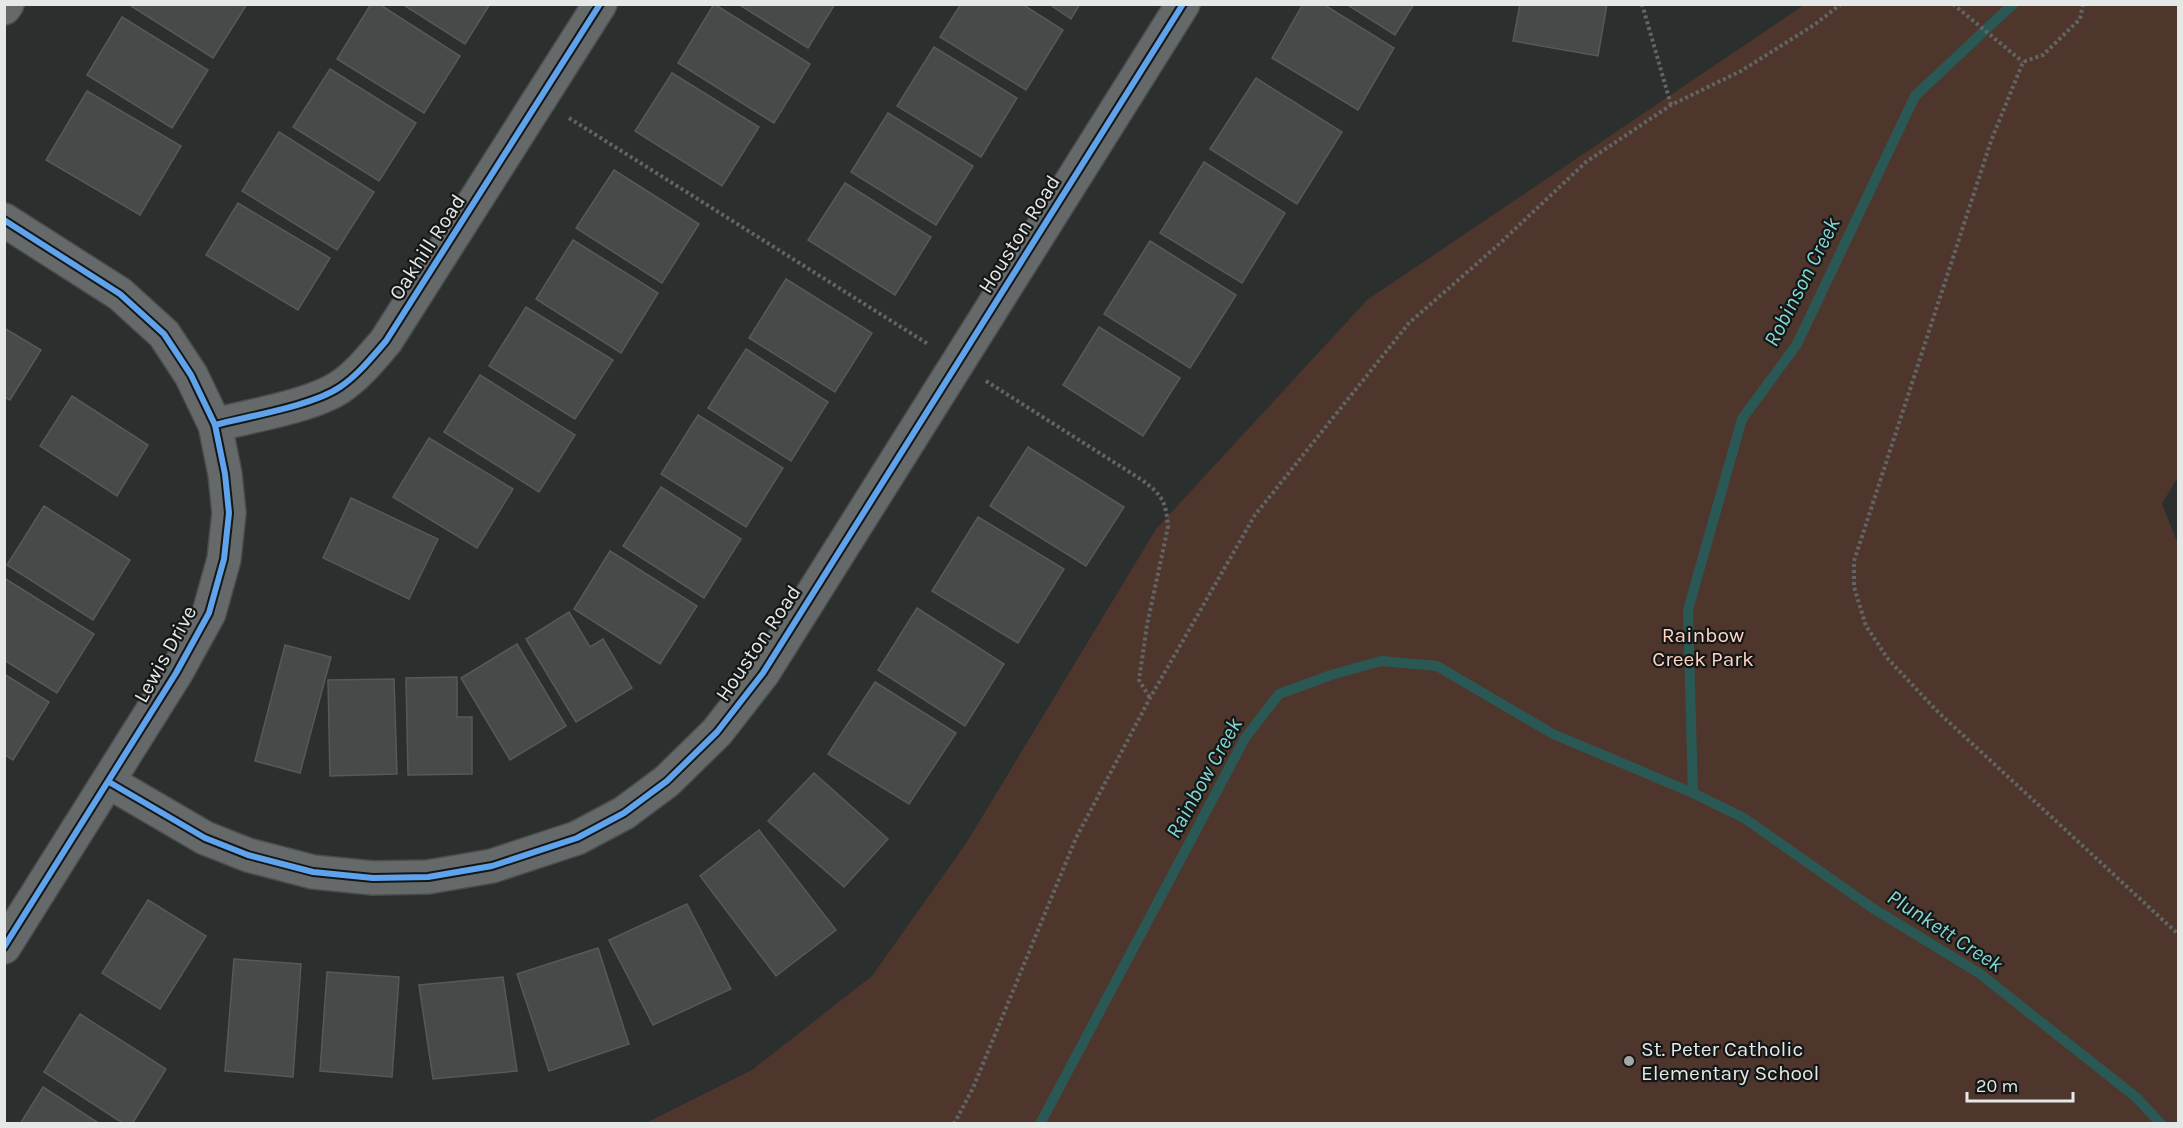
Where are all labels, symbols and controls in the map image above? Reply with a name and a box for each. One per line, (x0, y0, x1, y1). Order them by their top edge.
street label: Houston Road (973, 171, 1065, 297)
street label: Oakhill Road (384, 190, 470, 304)
water label: Robinson Creek (1758, 212, 1846, 351)
street label: Houston Road (710, 580, 806, 706)
street label: Lewis Drive (129, 601, 201, 707)
park label: Rainbow Creek Park (1652, 623, 1754, 671)
water label: Rainbow Creek (1160, 712, 1248, 843)
water label: Plunkett Creek (1882, 884, 2008, 978)
place label: St. Peter Catholic Elementary School (1641, 1037, 1819, 1085)
marker: St. Peter Catholic Elementary School (1622, 1054, 1636, 1068)
scale bar (1967, 1065, 2074, 1103)
text: 20 m (1976, 1075, 2018, 1097)

